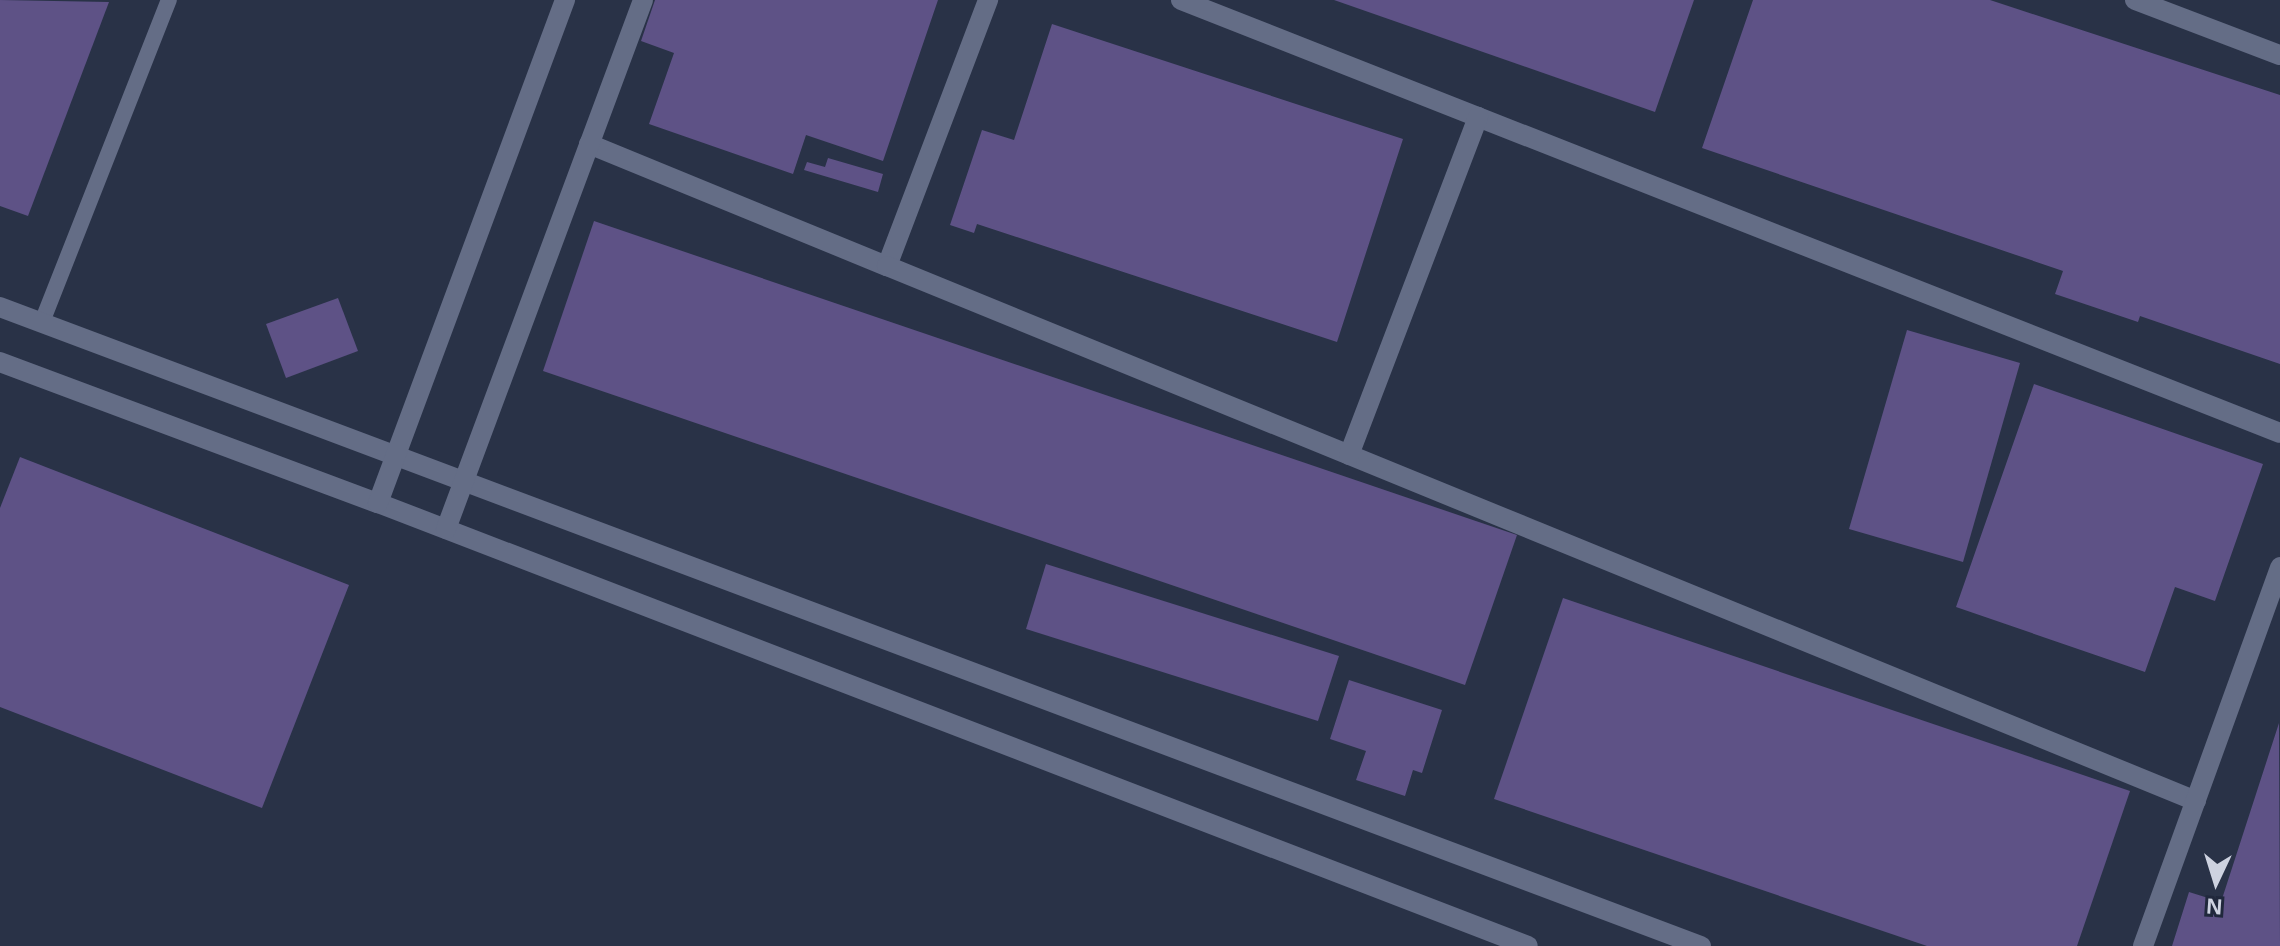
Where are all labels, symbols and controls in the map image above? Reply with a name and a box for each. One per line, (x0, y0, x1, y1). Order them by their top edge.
north arrow (2176, 842, 2256, 922)
text: N (2206, 893, 2223, 919)

